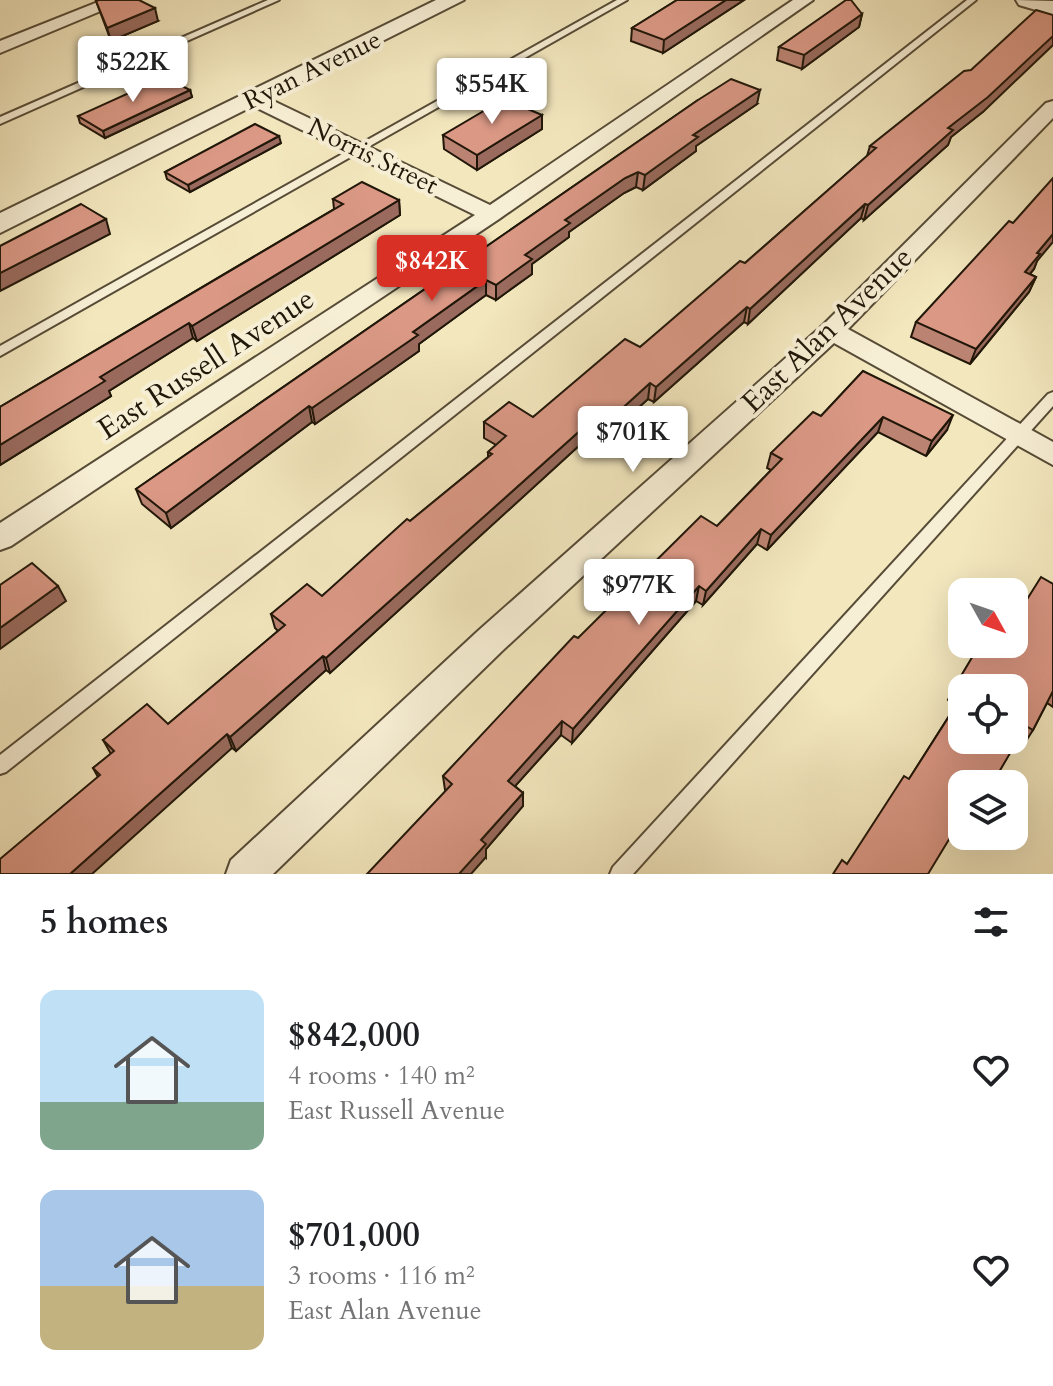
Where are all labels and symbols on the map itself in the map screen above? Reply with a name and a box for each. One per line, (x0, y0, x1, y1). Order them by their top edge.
street label: Ryan Avenue (237, 22, 387, 118)
pin: $522K (77, 36, 189, 104)
pin: $554K (436, 58, 548, 126)
street label: Norris Street (302, 109, 444, 203)
pin: $842K (376, 235, 488, 303)
street label: East Alan Avenue (732, 238, 922, 422)
street label: East Russell Avenue (90, 279, 322, 449)
pin: $701K (577, 406, 689, 474)
pin: $977K (583, 559, 695, 627)
north arrow (948, 578, 1028, 658)

